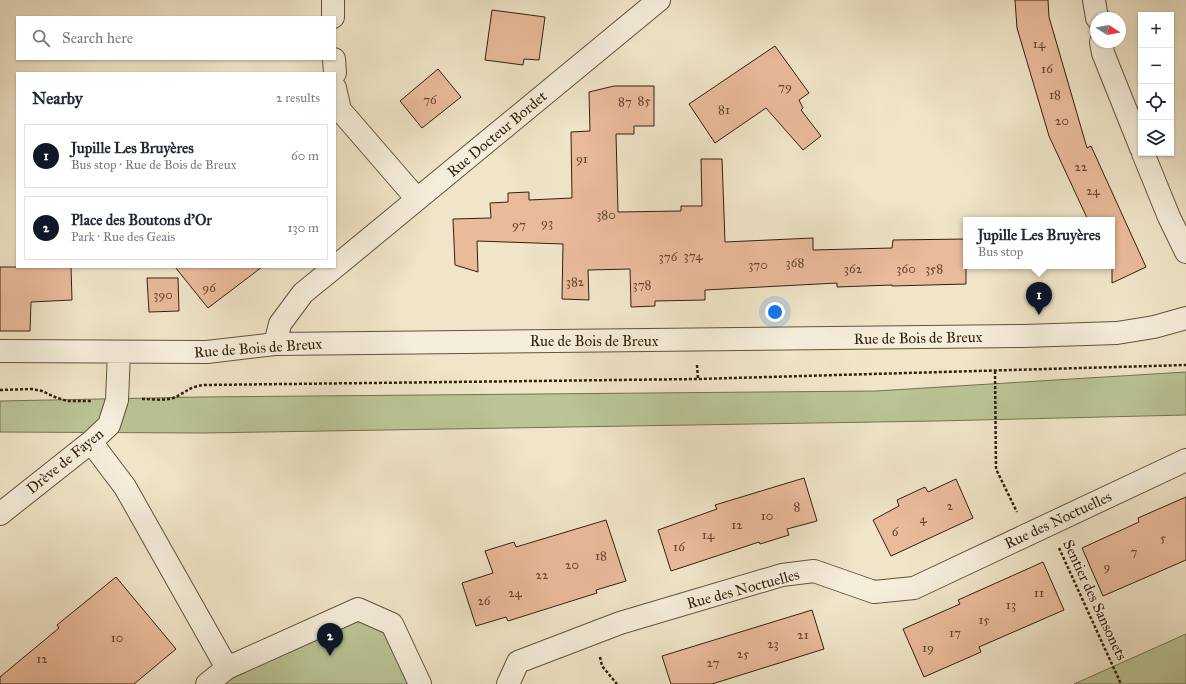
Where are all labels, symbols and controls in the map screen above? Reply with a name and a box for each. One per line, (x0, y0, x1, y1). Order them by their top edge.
north arrow (1090, 12, 1126, 48)
map controls (1138, 12, 1174, 156)
button: + (1138, 12, 1174, 48)
search box (16, 16, 336, 60)
icon: search (30, 27, 52, 49)
text: Search here (62, 29, 133, 47)
house number: 14 (1033, 36, 1046, 52)
button: − (1138, 48, 1174, 84)
house number: 16 (1041, 61, 1053, 77)
house number: 79 (778, 79, 792, 95)
button: locate (1138, 84, 1174, 120)
street label: Rue Docteur Bordet (444, 87, 551, 181)
house number: 18 (1049, 87, 1061, 103)
text: Nearby (32, 88, 83, 109)
text: 2 results (276, 90, 320, 106)
house number: 76 (423, 92, 437, 108)
house number: 85 (638, 93, 650, 109)
house number: 87 (618, 94, 632, 110)
house number: 81 (718, 102, 730, 118)
house number: 20 (1055, 113, 1069, 129)
button: layers (1138, 120, 1174, 156)
text: Jupille Les Bruyères (71, 139, 194, 157)
text: 1 (43, 148, 49, 164)
text: 60 m (291, 148, 319, 164)
house number: 91 (576, 151, 588, 167)
text: Bus stop · Rue de Bois de Breux (71, 157, 236, 173)
house number: 22 (1075, 159, 1088, 175)
house number: 24 (1086, 183, 1101, 199)
house number: 380 (596, 207, 616, 223)
text: Place des Boutons d'Or (71, 211, 212, 229)
house number: 93 (541, 215, 553, 231)
house number: 97 (512, 217, 526, 233)
popup (963, 217, 1115, 269)
text: 2 (43, 220, 49, 236)
text: 130 m (287, 220, 319, 236)
text: Jupille Les Bruyères (978, 226, 1100, 244)
text: Park · Rue des Geais (71, 229, 175, 245)
text: Bus stop (978, 244, 1023, 260)
house number: 374 (683, 248, 703, 264)
house number: 376 (659, 249, 678, 265)
house number: 368 (786, 255, 804, 271)
house number: 370 (748, 257, 768, 273)
house number: 362 (844, 261, 863, 277)
house number: 360 (896, 261, 916, 277)
house number: 358 (925, 261, 943, 277)
house number: 382 (566, 274, 585, 290)
house number: 378 (632, 277, 652, 293)
house number: 96 (202, 280, 216, 296)
pin: 1 (1026, 282, 1052, 315)
house number: 390 (153, 287, 173, 303)
your location (765, 302, 785, 322)
street label: Rue de Bois de Breux (854, 328, 983, 348)
street label: Rue de Bois de Breux (530, 332, 659, 350)
street label: Rue de Bois de Breux (193, 335, 323, 361)
street label: Drève de Fayen (23, 424, 107, 498)
street label: Rue des Noctuelles (1002, 487, 1114, 553)
house number: 2 (947, 498, 954, 514)
house number: 8 (794, 499, 801, 515)
house number: 10 (761, 508, 773, 524)
house number: 4 (919, 511, 927, 527)
house number: 12 (731, 517, 743, 533)
house number: 6 (892, 524, 899, 540)
house number: 14 (702, 527, 715, 543)
house number: 5 (1160, 530, 1166, 546)
street label: Sentier des Sansonets (1059, 537, 1131, 663)
house number: 16 (673, 539, 685, 555)
house number: 7 (1131, 544, 1138, 560)
house number: 18 (595, 548, 607, 564)
house number: 20 (565, 557, 579, 573)
house number: 9 (1104, 559, 1111, 575)
street label: Rue des Noctuelles (685, 565, 801, 613)
house number: 22 (536, 567, 549, 583)
house number: 24 (508, 585, 523, 601)
house number: 11 (1034, 585, 1044, 601)
house number: 26 (477, 593, 491, 609)
house number: 13 (1006, 597, 1016, 613)
house number: 15 (978, 612, 990, 628)
pin: 2 (317, 623, 343, 656)
house number: 17 (949, 625, 961, 641)
house number: 21 (797, 627, 809, 643)
house number: 10 (111, 630, 123, 646)
house number: 23 (767, 636, 779, 652)
house number: 19 (922, 640, 934, 656)
house number: 25 (737, 646, 749, 662)
house number: 12 (36, 651, 48, 667)
house number: 27 (707, 655, 720, 671)

